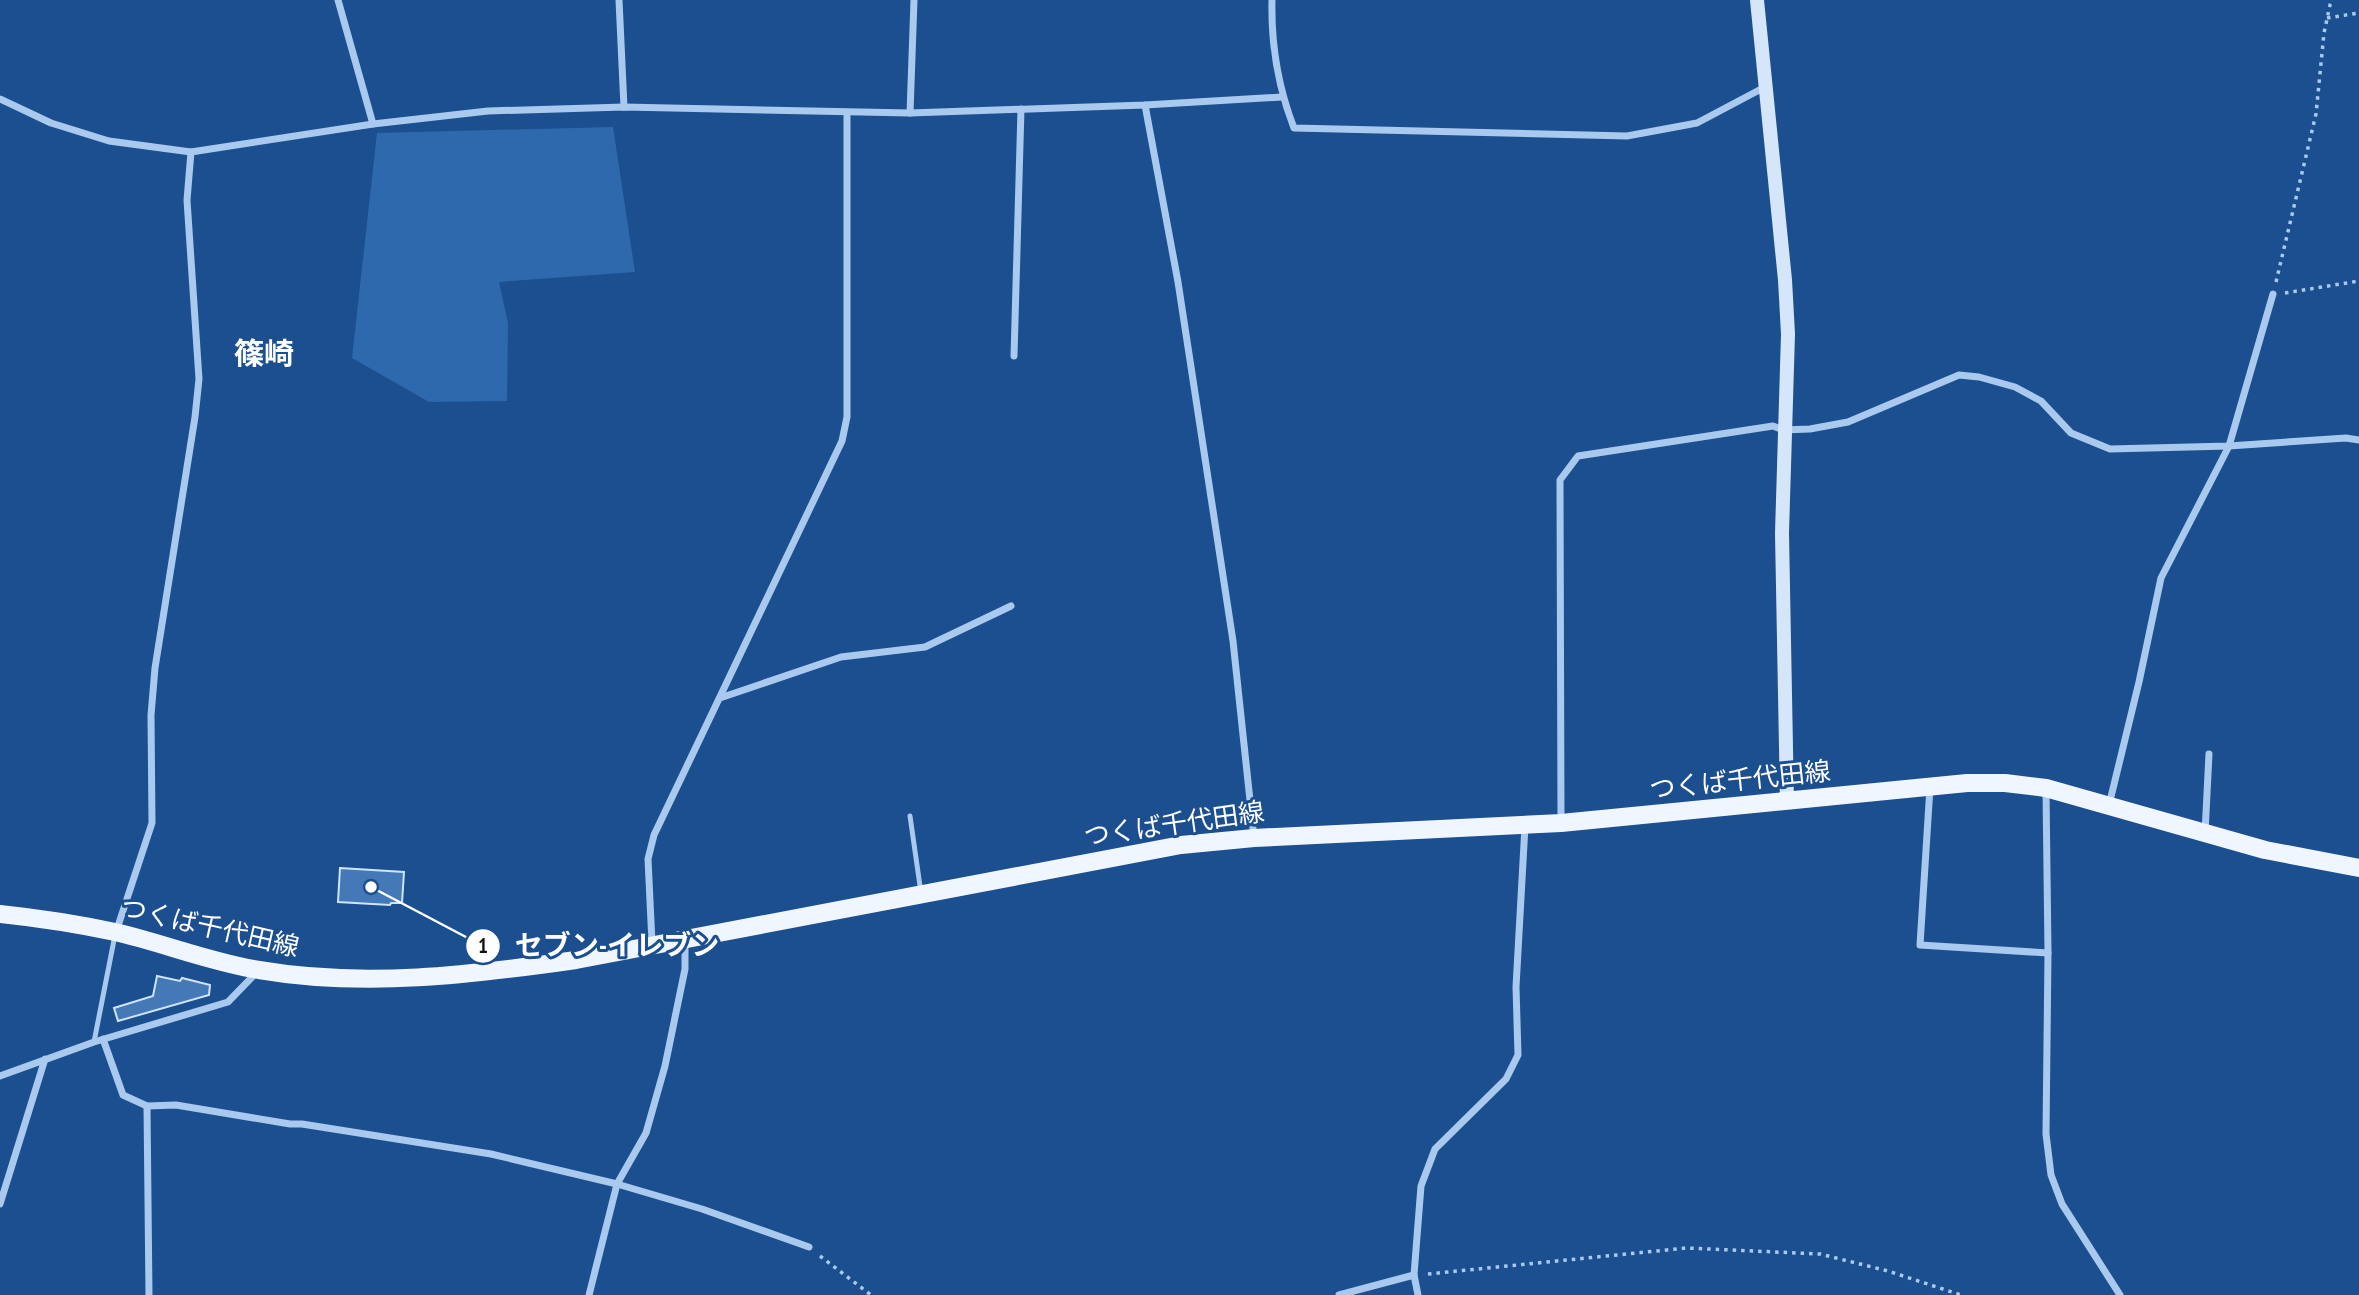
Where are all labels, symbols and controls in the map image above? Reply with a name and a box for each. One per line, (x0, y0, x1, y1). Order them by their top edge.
district label: 篠崎 (234, 333, 294, 372)
street label: つくば千代田線 (1648, 754, 1832, 805)
street label: つくば千代田線 (1082, 794, 1266, 853)
street label: つくば千代田線 (118, 890, 302, 963)
callout: セブン-イレブン (466, 921, 733, 970)
text: セブン-イレブン (515, 926, 719, 963)
text: 1 (478, 932, 488, 959)

